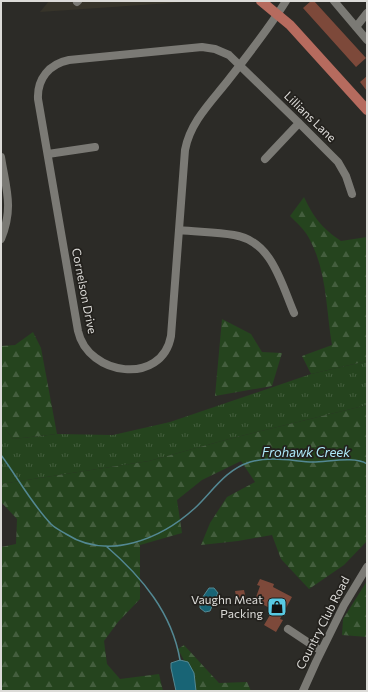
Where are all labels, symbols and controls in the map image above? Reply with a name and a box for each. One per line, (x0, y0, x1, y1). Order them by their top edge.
street label: Lillians Lane (282, 88, 339, 144)
street label: Cornelson Drive (70, 247, 100, 335)
water label: Frohawk Creek (262, 444, 351, 460)
street label: Country Club Road (293, 574, 352, 671)
place label: Vaughn Meat Packing (191, 592, 263, 620)
shop icon: Vaughn Meat Packing (266, 596, 288, 618)

